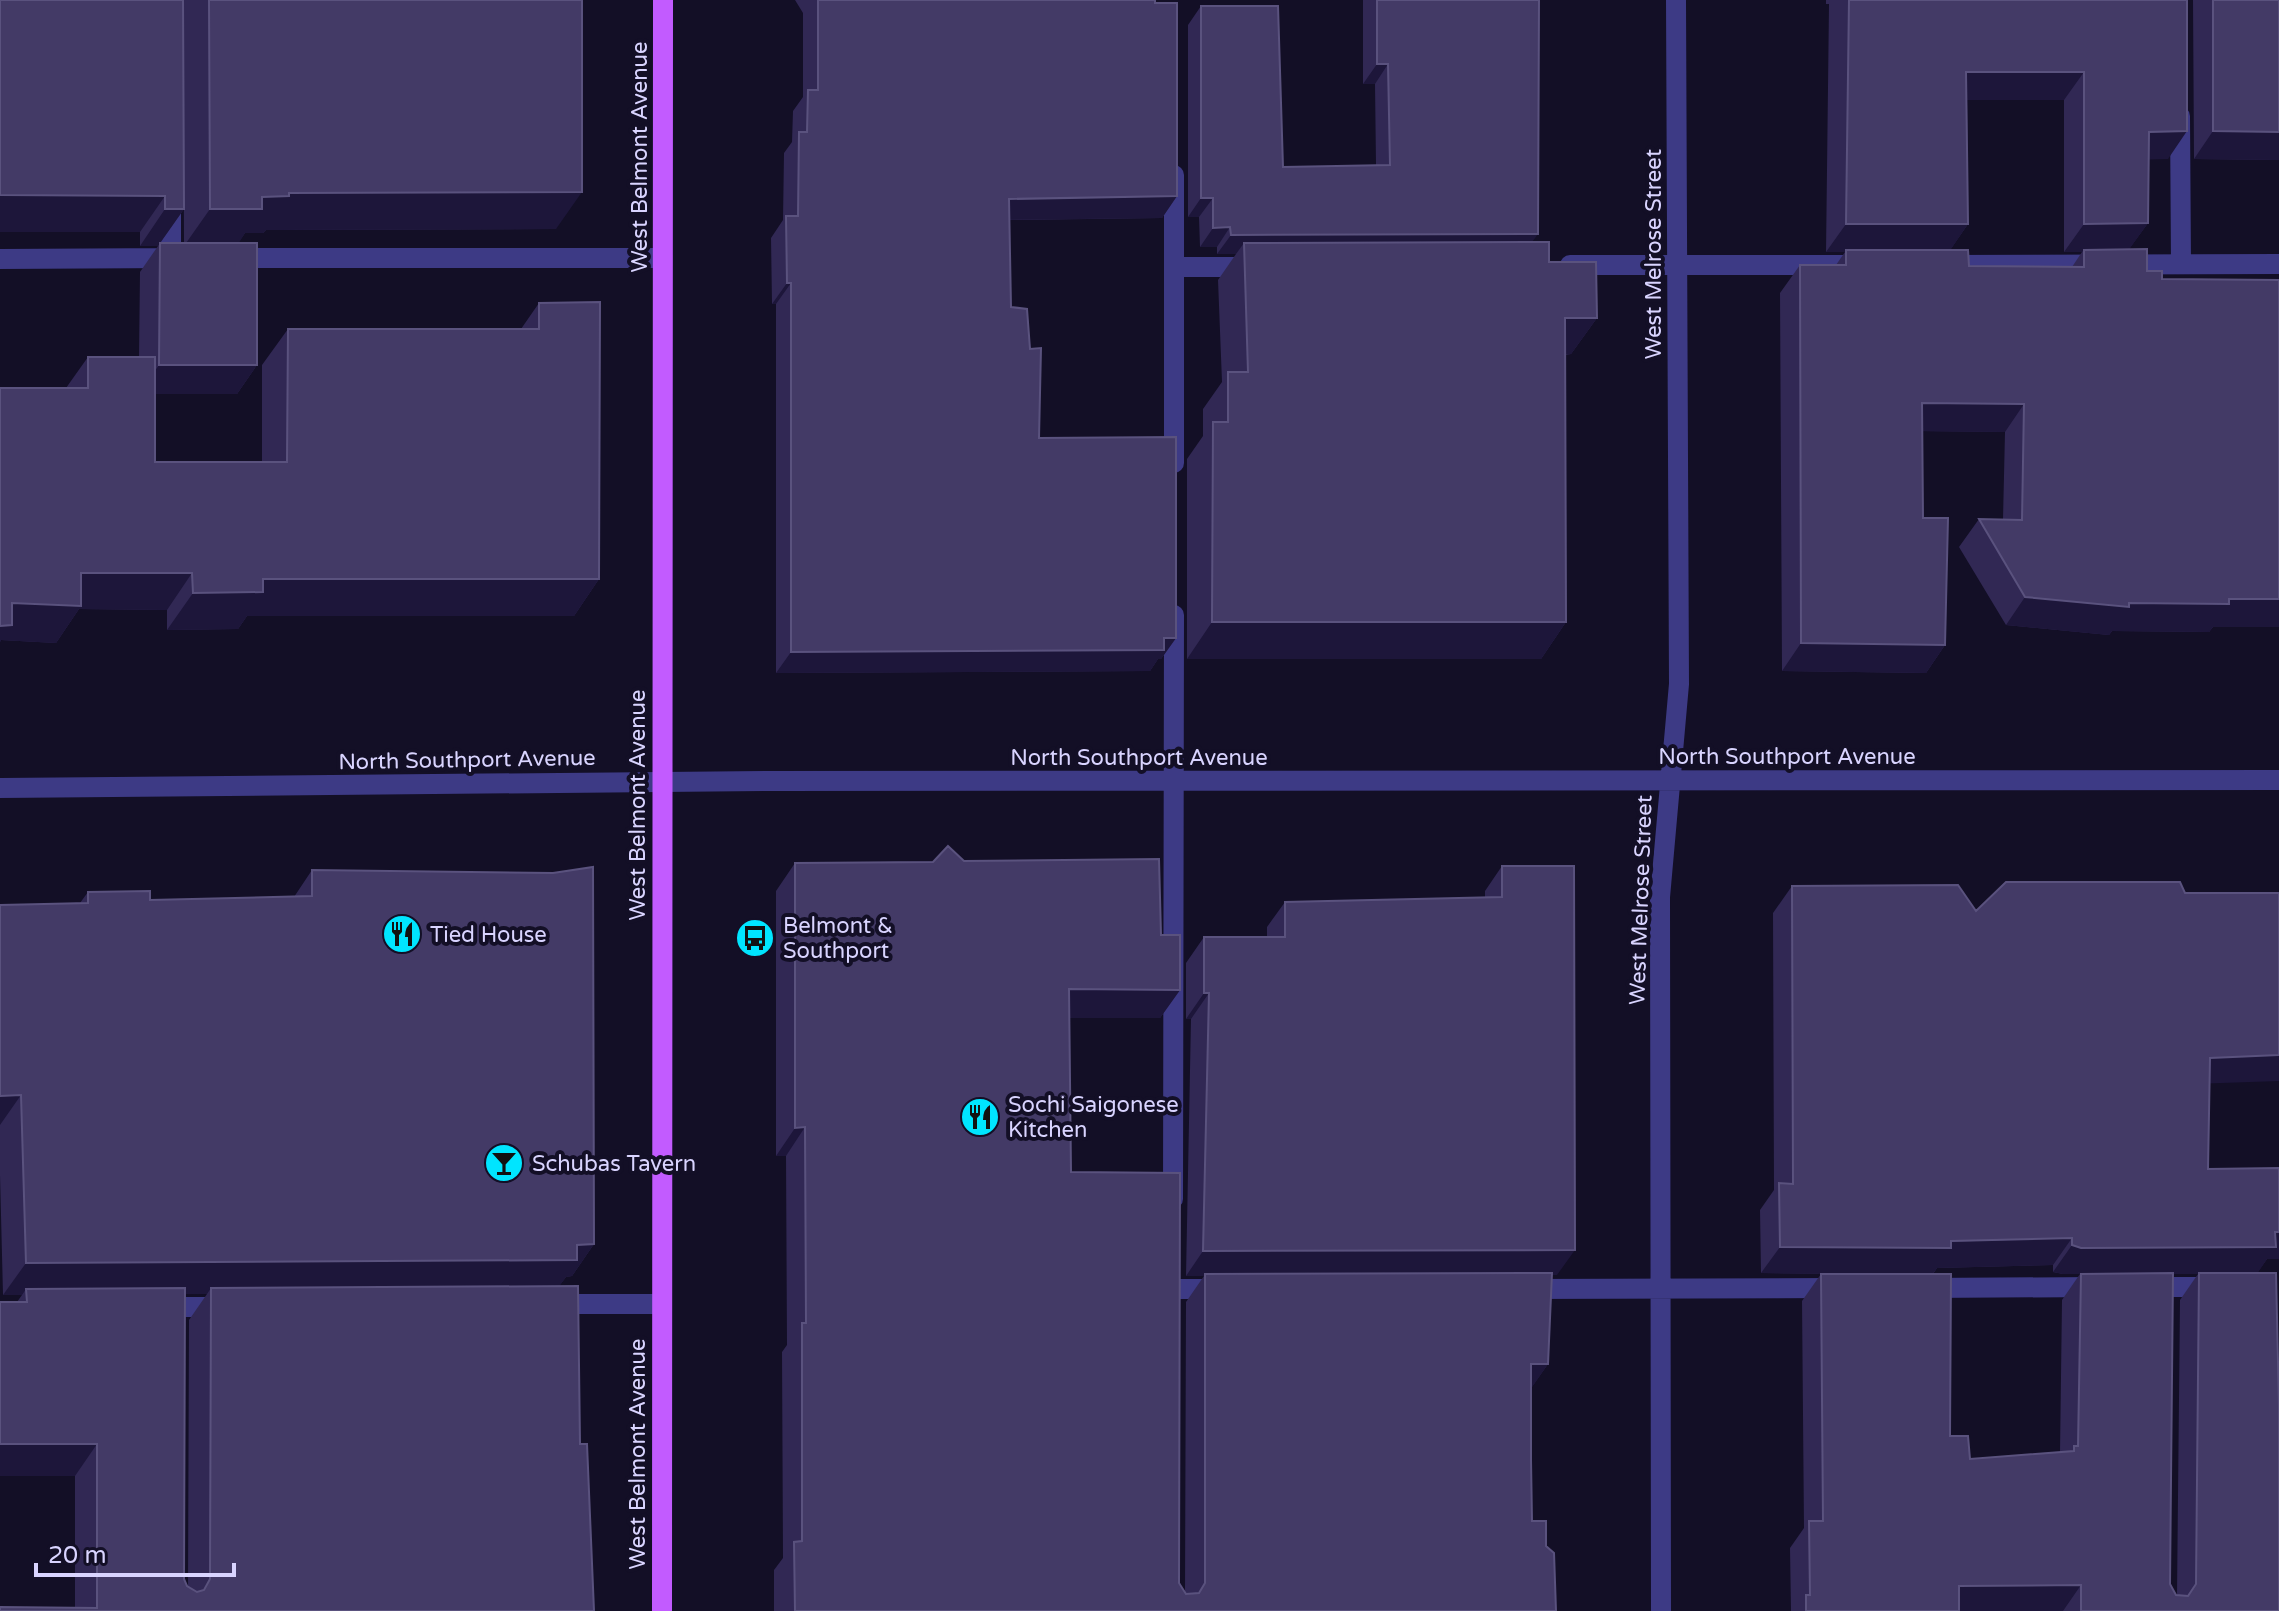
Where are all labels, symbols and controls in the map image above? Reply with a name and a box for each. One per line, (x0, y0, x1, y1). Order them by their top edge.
street label: West Belmont Avenue (627, 42, 653, 272)
street label: West Melrose Street (1641, 149, 1667, 359)
street label: West Belmont Avenue (625, 690, 651, 920)
street label: North Southport Avenue (1658, 744, 1916, 770)
street label: North Southport Avenue (338, 745, 596, 775)
street label: North Southport Avenue (1010, 745, 1268, 771)
street label: West Melrose Street (1624, 795, 1658, 1006)
restaurant icon: Tied House (381, 913, 423, 955)
place label: Belmont & Southport (783, 913, 893, 964)
bus stop icon: Belmont & Southport (734, 917, 776, 959)
place label: Tied House (430, 922, 547, 948)
place label: Sochi Saigonese Kitchen (1008, 1092, 1179, 1143)
restaurant icon: Sochi Saigonese Kitchen (959, 1096, 1001, 1138)
bar icon: Schubas Tavern (483, 1142, 525, 1184)
place label: Schubas Tavern (532, 1151, 696, 1177)
street label: West Belmont Avenue (625, 1339, 651, 1569)
scale bar (36, 1527, 234, 1577)
text: 20 m (48, 1541, 106, 1570)

